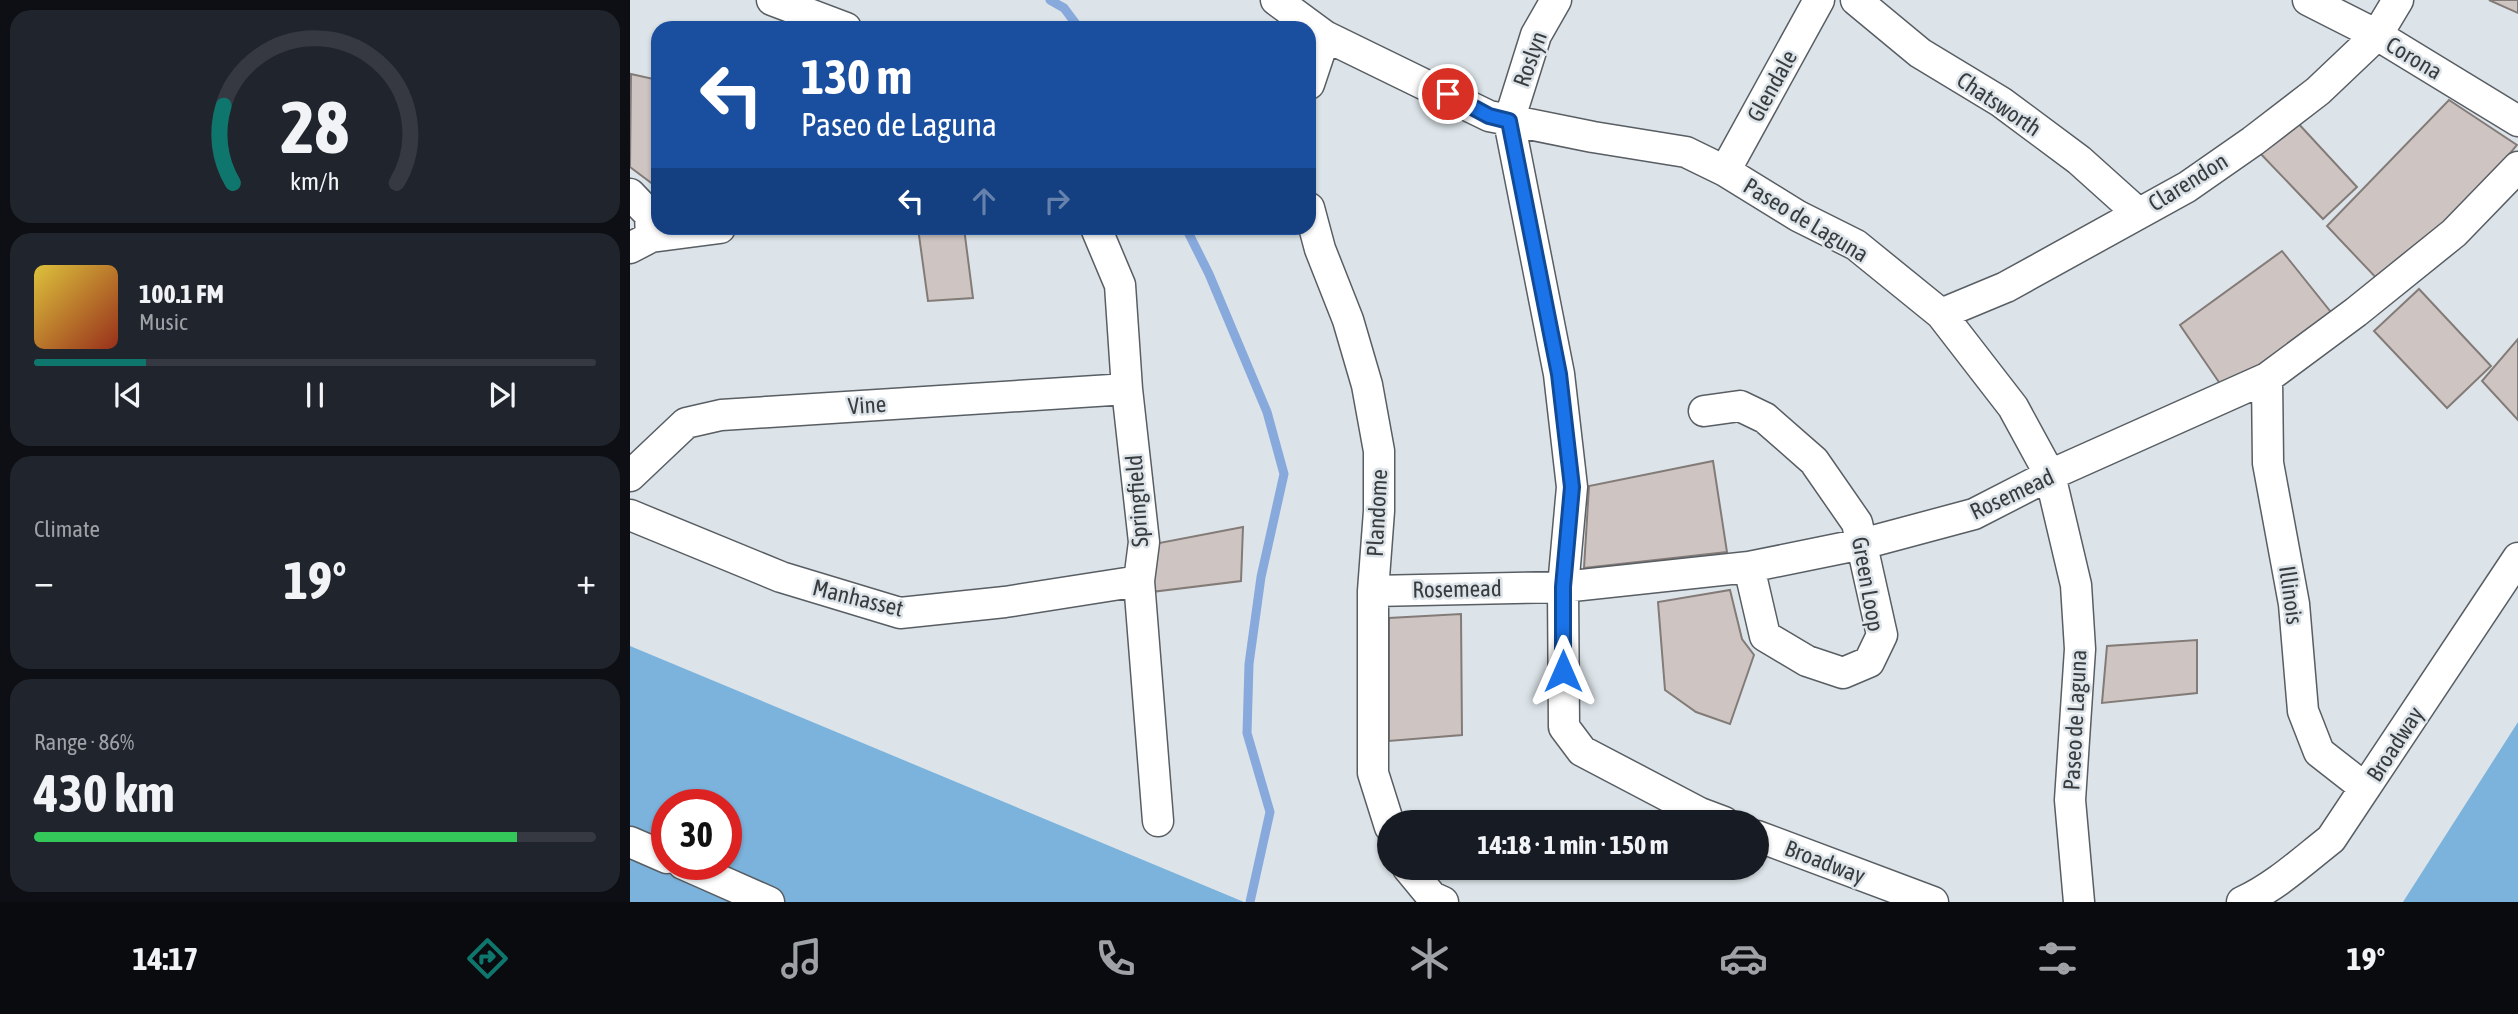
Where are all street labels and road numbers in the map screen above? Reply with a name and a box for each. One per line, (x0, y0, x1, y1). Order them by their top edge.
street label: Roslyn (1508, 28, 1552, 90)
street label: Corona (2381, 31, 2447, 85)
street label: Glendale (1742, 46, 1802, 126)
street label: Chatsworth (1952, 66, 2046, 142)
street label: Clarendon (2144, 148, 2232, 216)
street label: Paseo de Laguna (1739, 173, 1873, 267)
street label: Vine (847, 391, 887, 419)
street label: Springfield (1121, 454, 1153, 548)
street label: Rosemead (1966, 463, 2058, 525)
street label: Plandome (1362, 468, 1392, 558)
street label: Green Loop (1847, 535, 1889, 633)
street label: Illinois (2274, 564, 2308, 626)
street label: Manhasset (810, 574, 906, 622)
street label: Rosemead (1412, 575, 1502, 603)
street label: Paseo de Laguna (2058, 649, 2092, 791)
street label: Broadway (2361, 702, 2429, 786)
street label: Broadway (1781, 835, 1869, 889)

